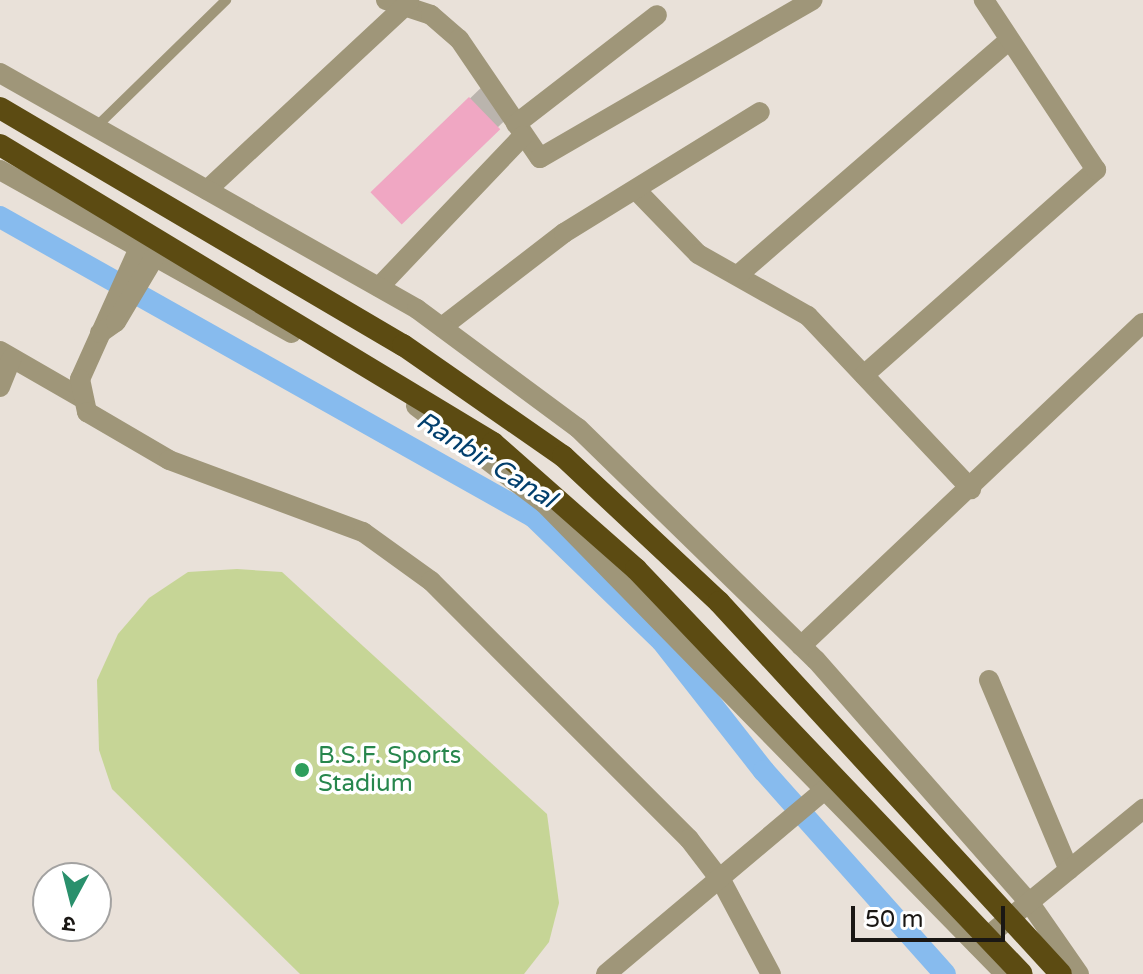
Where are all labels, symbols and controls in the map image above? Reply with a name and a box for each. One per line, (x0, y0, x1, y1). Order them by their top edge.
water label: Ranbir Canal (411, 405, 561, 515)
place label: B.S.F. Sports Stadium (318, 742, 461, 798)
marker: B.S.F. Sports Stadium (293, 761, 311, 779)
north arrow (32, 862, 112, 942)
scale bar (855, 890, 1009, 940)
text: 50 m (865, 905, 923, 934)
text: उ (61, 910, 77, 938)

